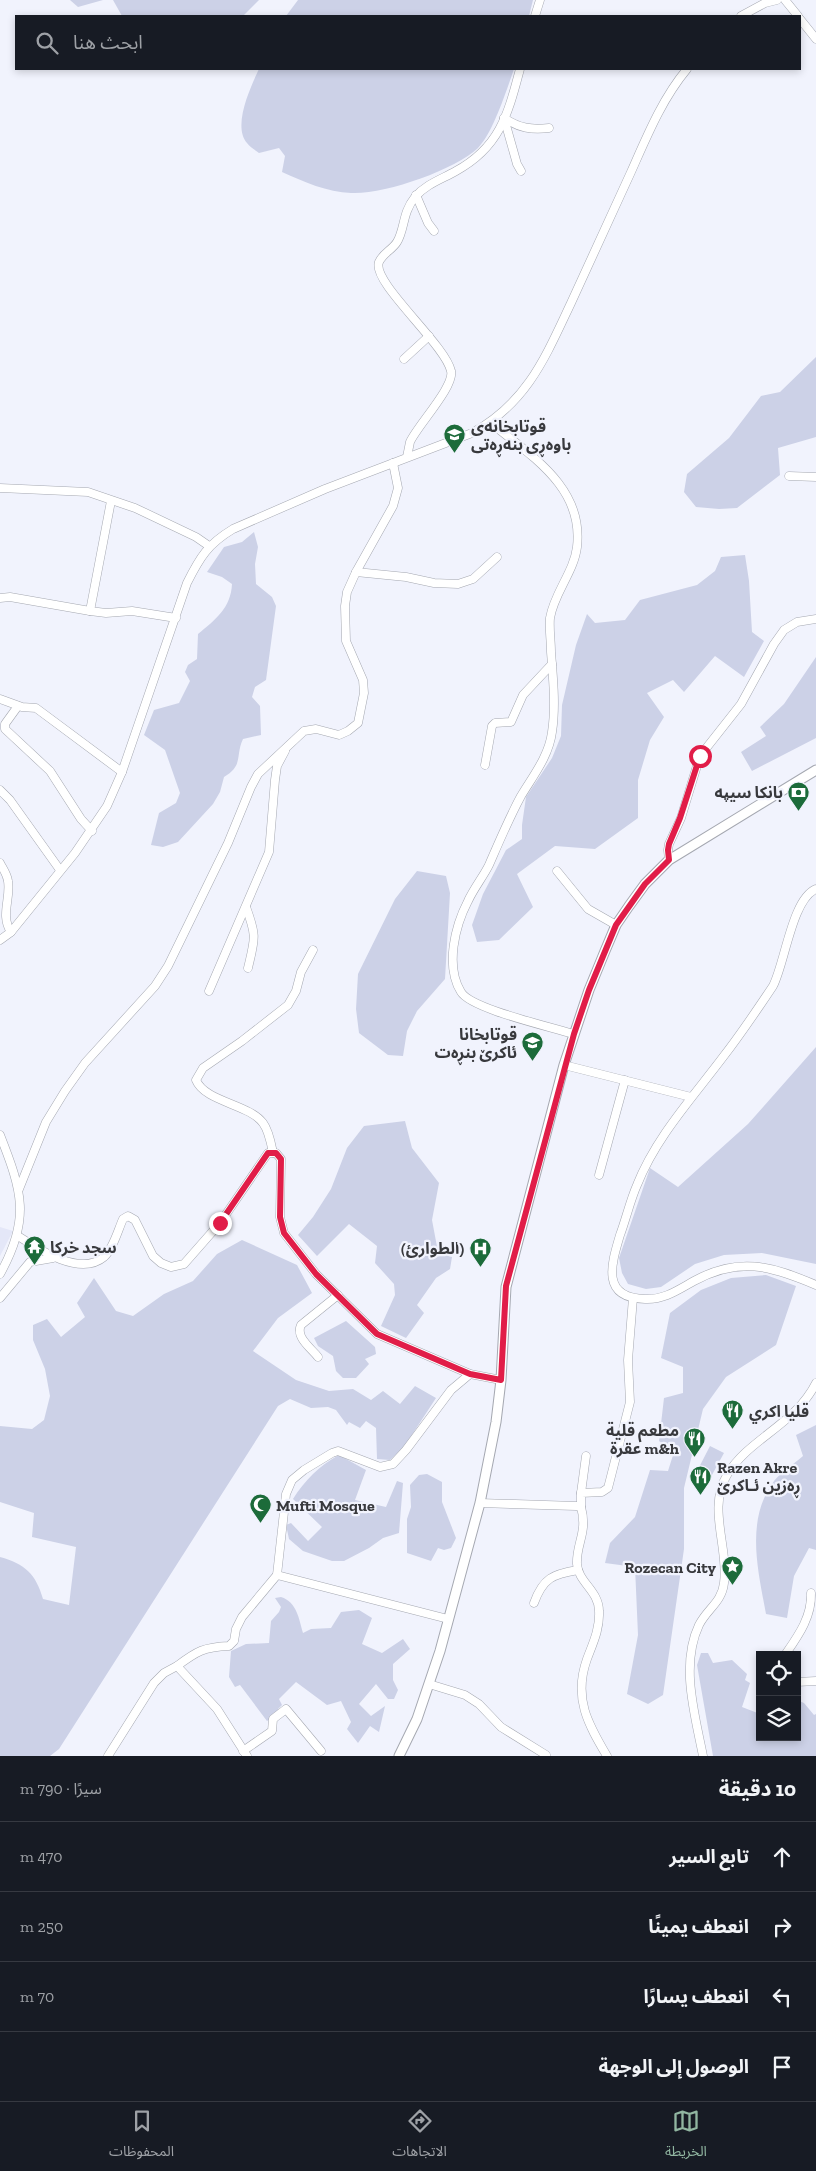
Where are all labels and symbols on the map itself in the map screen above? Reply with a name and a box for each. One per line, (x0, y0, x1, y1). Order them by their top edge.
place label: قوتابخانەی باوەڕی بنەڕەتی (471, 417, 571, 458)
school or university icon: قوتابخانەی باوەڕی بنەڕەتی (443, 423, 467, 454)
route start (689, 745, 712, 768)
bank icon: بانکا سیپە (787, 780, 811, 811)
place label: بانکا سیپە (714, 783, 783, 802)
place label: قوتابخانا ئاکرێ بنڕەت (435, 1025, 517, 1066)
school or university icon: قوتابخانا ئاکرێ بنڕەت (521, 1031, 545, 1062)
route end (209, 1212, 232, 1235)
temple icon: سجد خركا (22, 1235, 46, 1266)
hospital icon: (الطوارئ) (468, 1236, 492, 1267)
place label: سجد خركا (50, 1238, 117, 1257)
place label: (الطوارئ) (401, 1239, 464, 1258)
restaurant icon: قليا اكري (721, 1399, 745, 1430)
place label: قليا اكري (749, 1402, 809, 1424)
place label: مطعم قلية عقرة m&h (606, 1421, 680, 1458)
restaurant icon: مطعم قلية عقرة m&h (683, 1427, 707, 1458)
place label: Razen Akre ڕەزین ئـاکرێ (717, 1458, 801, 1499)
restaurant icon: Razen Akre ڕەزین ئـاکرێ (689, 1464, 713, 1495)
mosque icon: Mufti Mosque (248, 1493, 272, 1524)
place label: Mufti Mosque (276, 1496, 375, 1515)
place icon: Rozecan City (720, 1555, 744, 1586)
place label: Rozecan City (624, 1558, 717, 1577)

